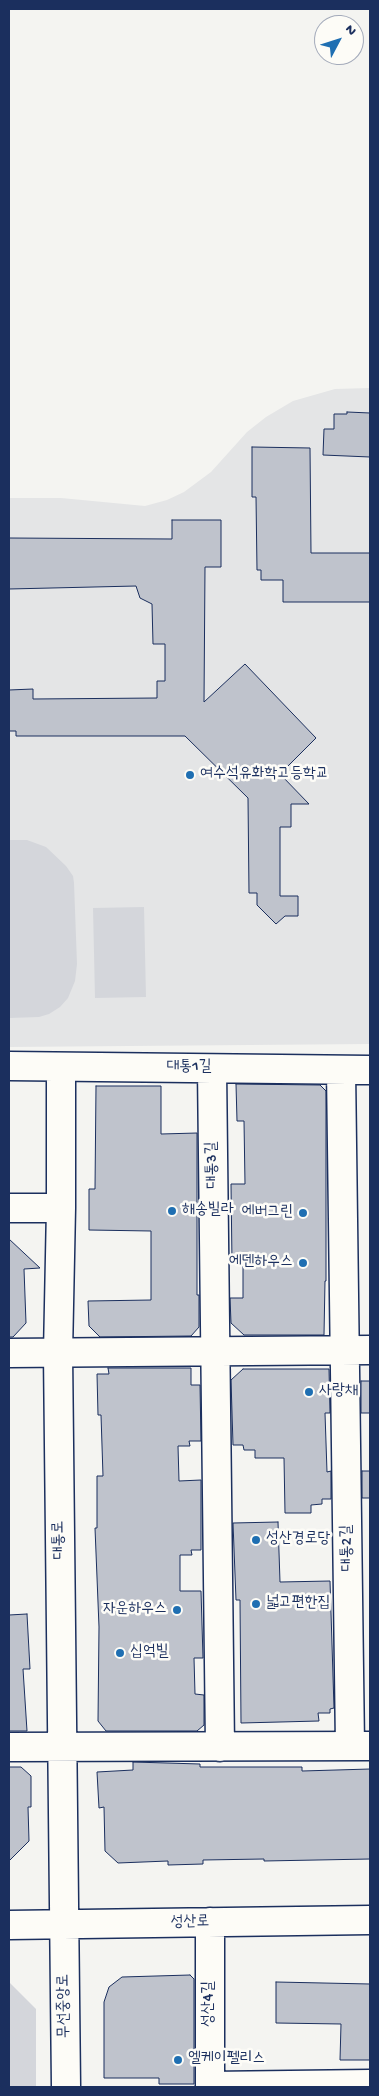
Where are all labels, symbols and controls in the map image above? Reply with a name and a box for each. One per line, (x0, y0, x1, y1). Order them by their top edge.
north arrow (314, 15, 364, 65)
text: N (341, 22, 360, 40)
place label: 여수석유화학고등학교 (200, 765, 329, 785)
marker: 여수석유화학고등학교 (184, 769, 196, 781)
street label: 대통1길 (166, 1058, 212, 1078)
street label: 대통3길 (203, 1141, 223, 1189)
place label: 해송빌라 (182, 1201, 234, 1221)
place label: 에버그린 (242, 1203, 293, 1223)
marker: 해송빌라 (166, 1205, 178, 1217)
marker: 에버그린 (297, 1207, 309, 1219)
place label: 에덴하우스 (229, 1253, 293, 1273)
marker: 에덴하우스 (297, 1257, 309, 1269)
place label: 사랑채 (319, 1382, 358, 1402)
marker: 사랑채 (303, 1386, 315, 1398)
street label: 대통로 (50, 1521, 70, 1559)
street label: 대통2길 (338, 1525, 358, 1571)
place label: 성산경로당 (266, 1530, 330, 1550)
marker: 성산경로당 (250, 1534, 262, 1546)
place label: 넓고편한집 (266, 1594, 330, 1614)
marker: 넓고편한집 (250, 1598, 262, 1610)
place label: 자운하우스 (103, 1600, 167, 1620)
marker: 자운하우스 (171, 1604, 183, 1616)
place label: 십억빌 (130, 1643, 169, 1663)
marker: 십억빌 (114, 1647, 126, 1659)
street label: 성산로 (171, 1913, 209, 1933)
street label: 무선중앙로 (55, 1974, 75, 2038)
street label: 성산4길 (200, 1981, 220, 2027)
place label: 엘케이펠리스 (188, 2050, 265, 2070)
marker: 엘케이펠리스 (172, 2054, 184, 2066)

